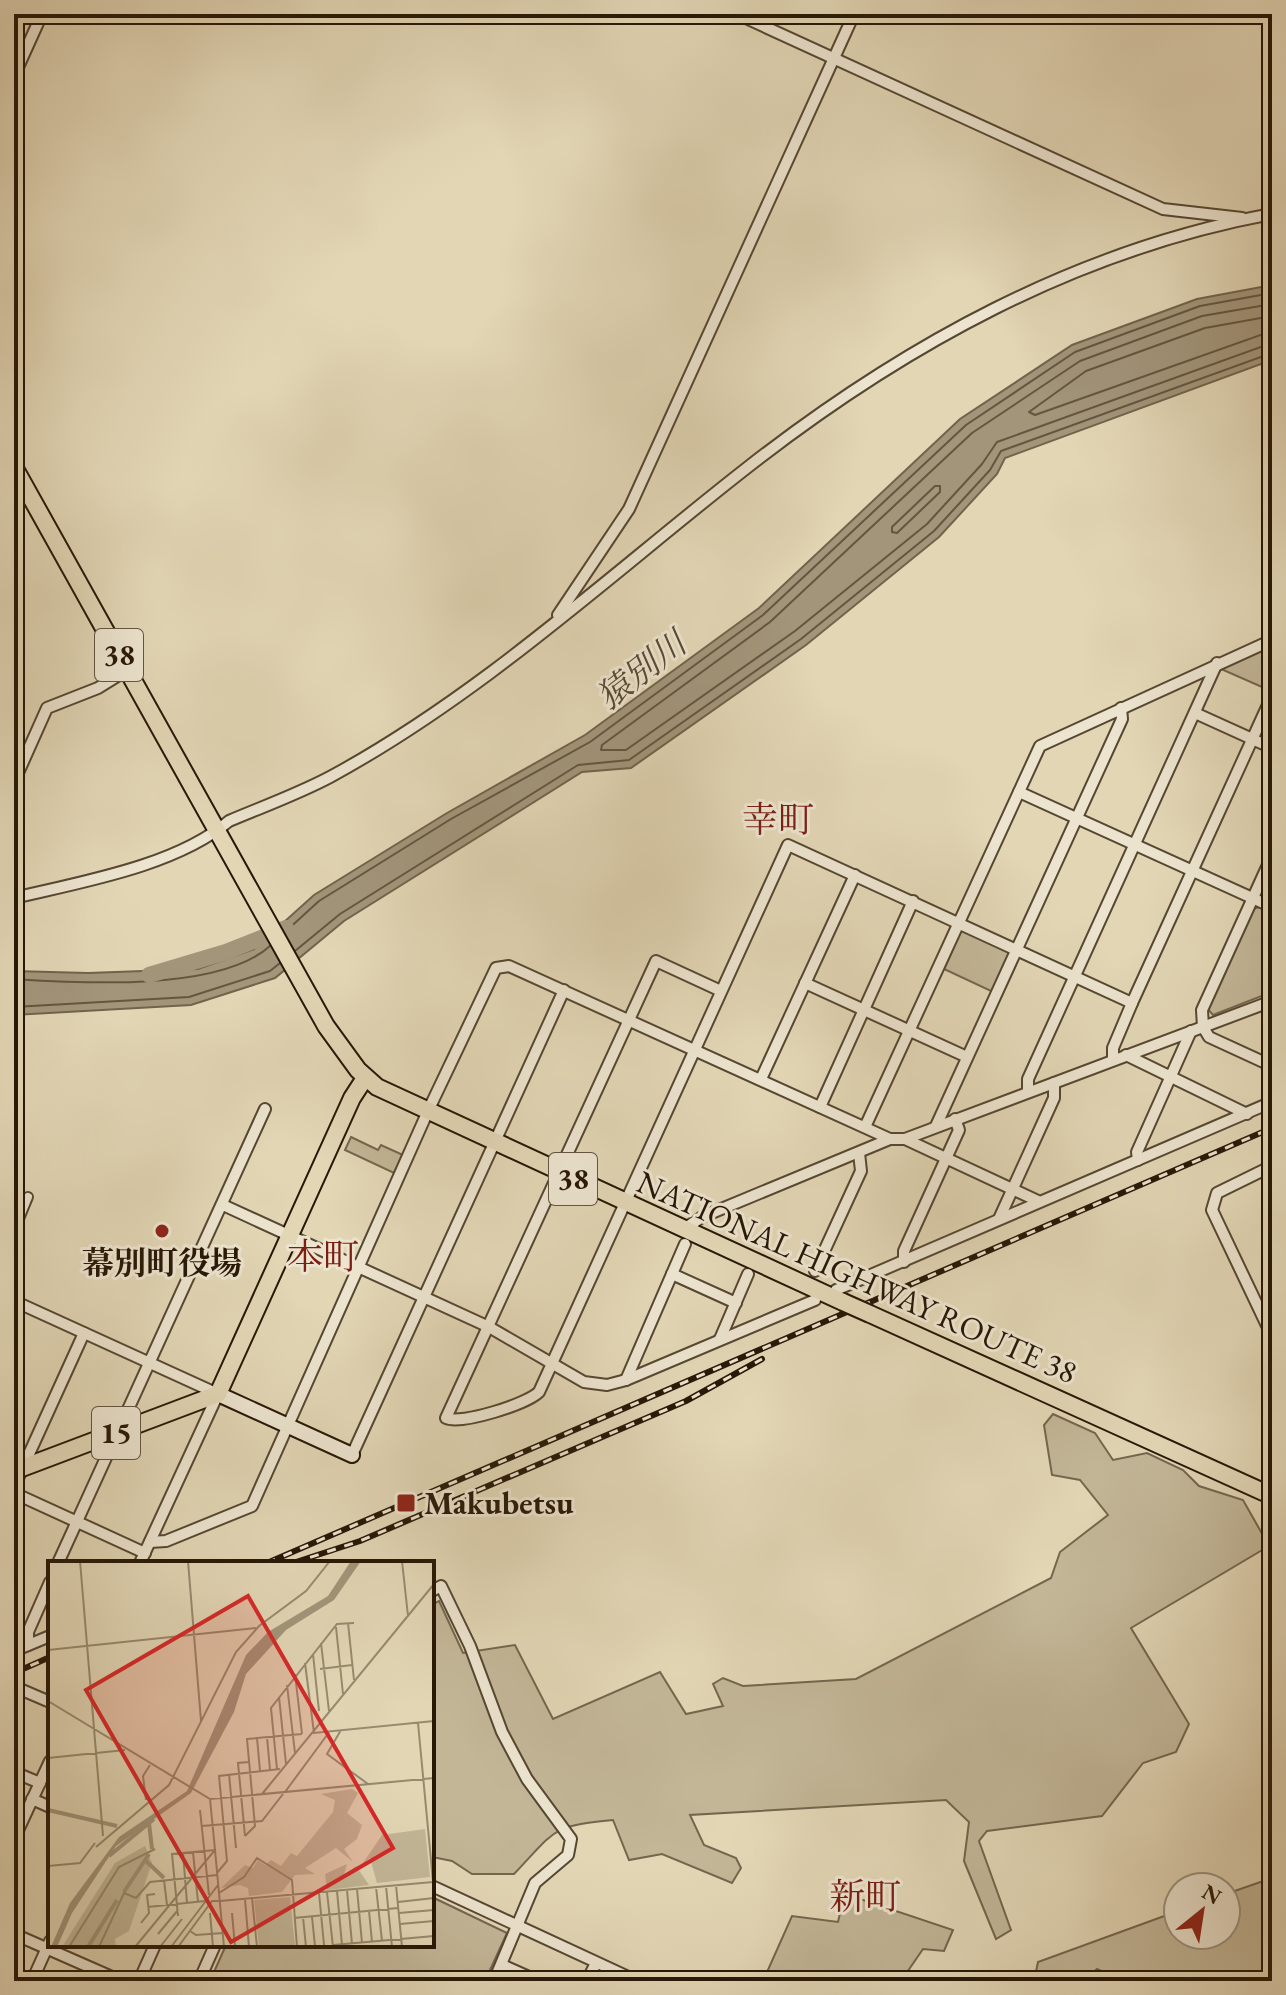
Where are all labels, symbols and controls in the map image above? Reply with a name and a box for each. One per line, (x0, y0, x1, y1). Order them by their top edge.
water label: 猿別川 (587, 619, 698, 719)
road number: 38 (95, 629, 143, 681)
district label: 幸町 (742, 796, 814, 843)
road number: 38 (549, 1153, 597, 1205)
street label: NATIONAL HIGHWAY ROUTE 38 (631, 1161, 1083, 1393)
marker: 幕別町役場 (153, 1222, 171, 1240)
district label: 本町 (287, 1233, 359, 1280)
place label: 幕別町役場 (82, 1242, 242, 1284)
road number: 15 (92, 1407, 140, 1459)
place label: Makubetsu (424, 1482, 574, 1524)
marker: Makubetsu (395, 1492, 417, 1514)
inset map (48, 1561, 434, 1947)
north arrow (1162, 1871, 1242, 1951)
district label: 新町 (829, 1873, 901, 1920)
text: N (1197, 1877, 1227, 1911)

